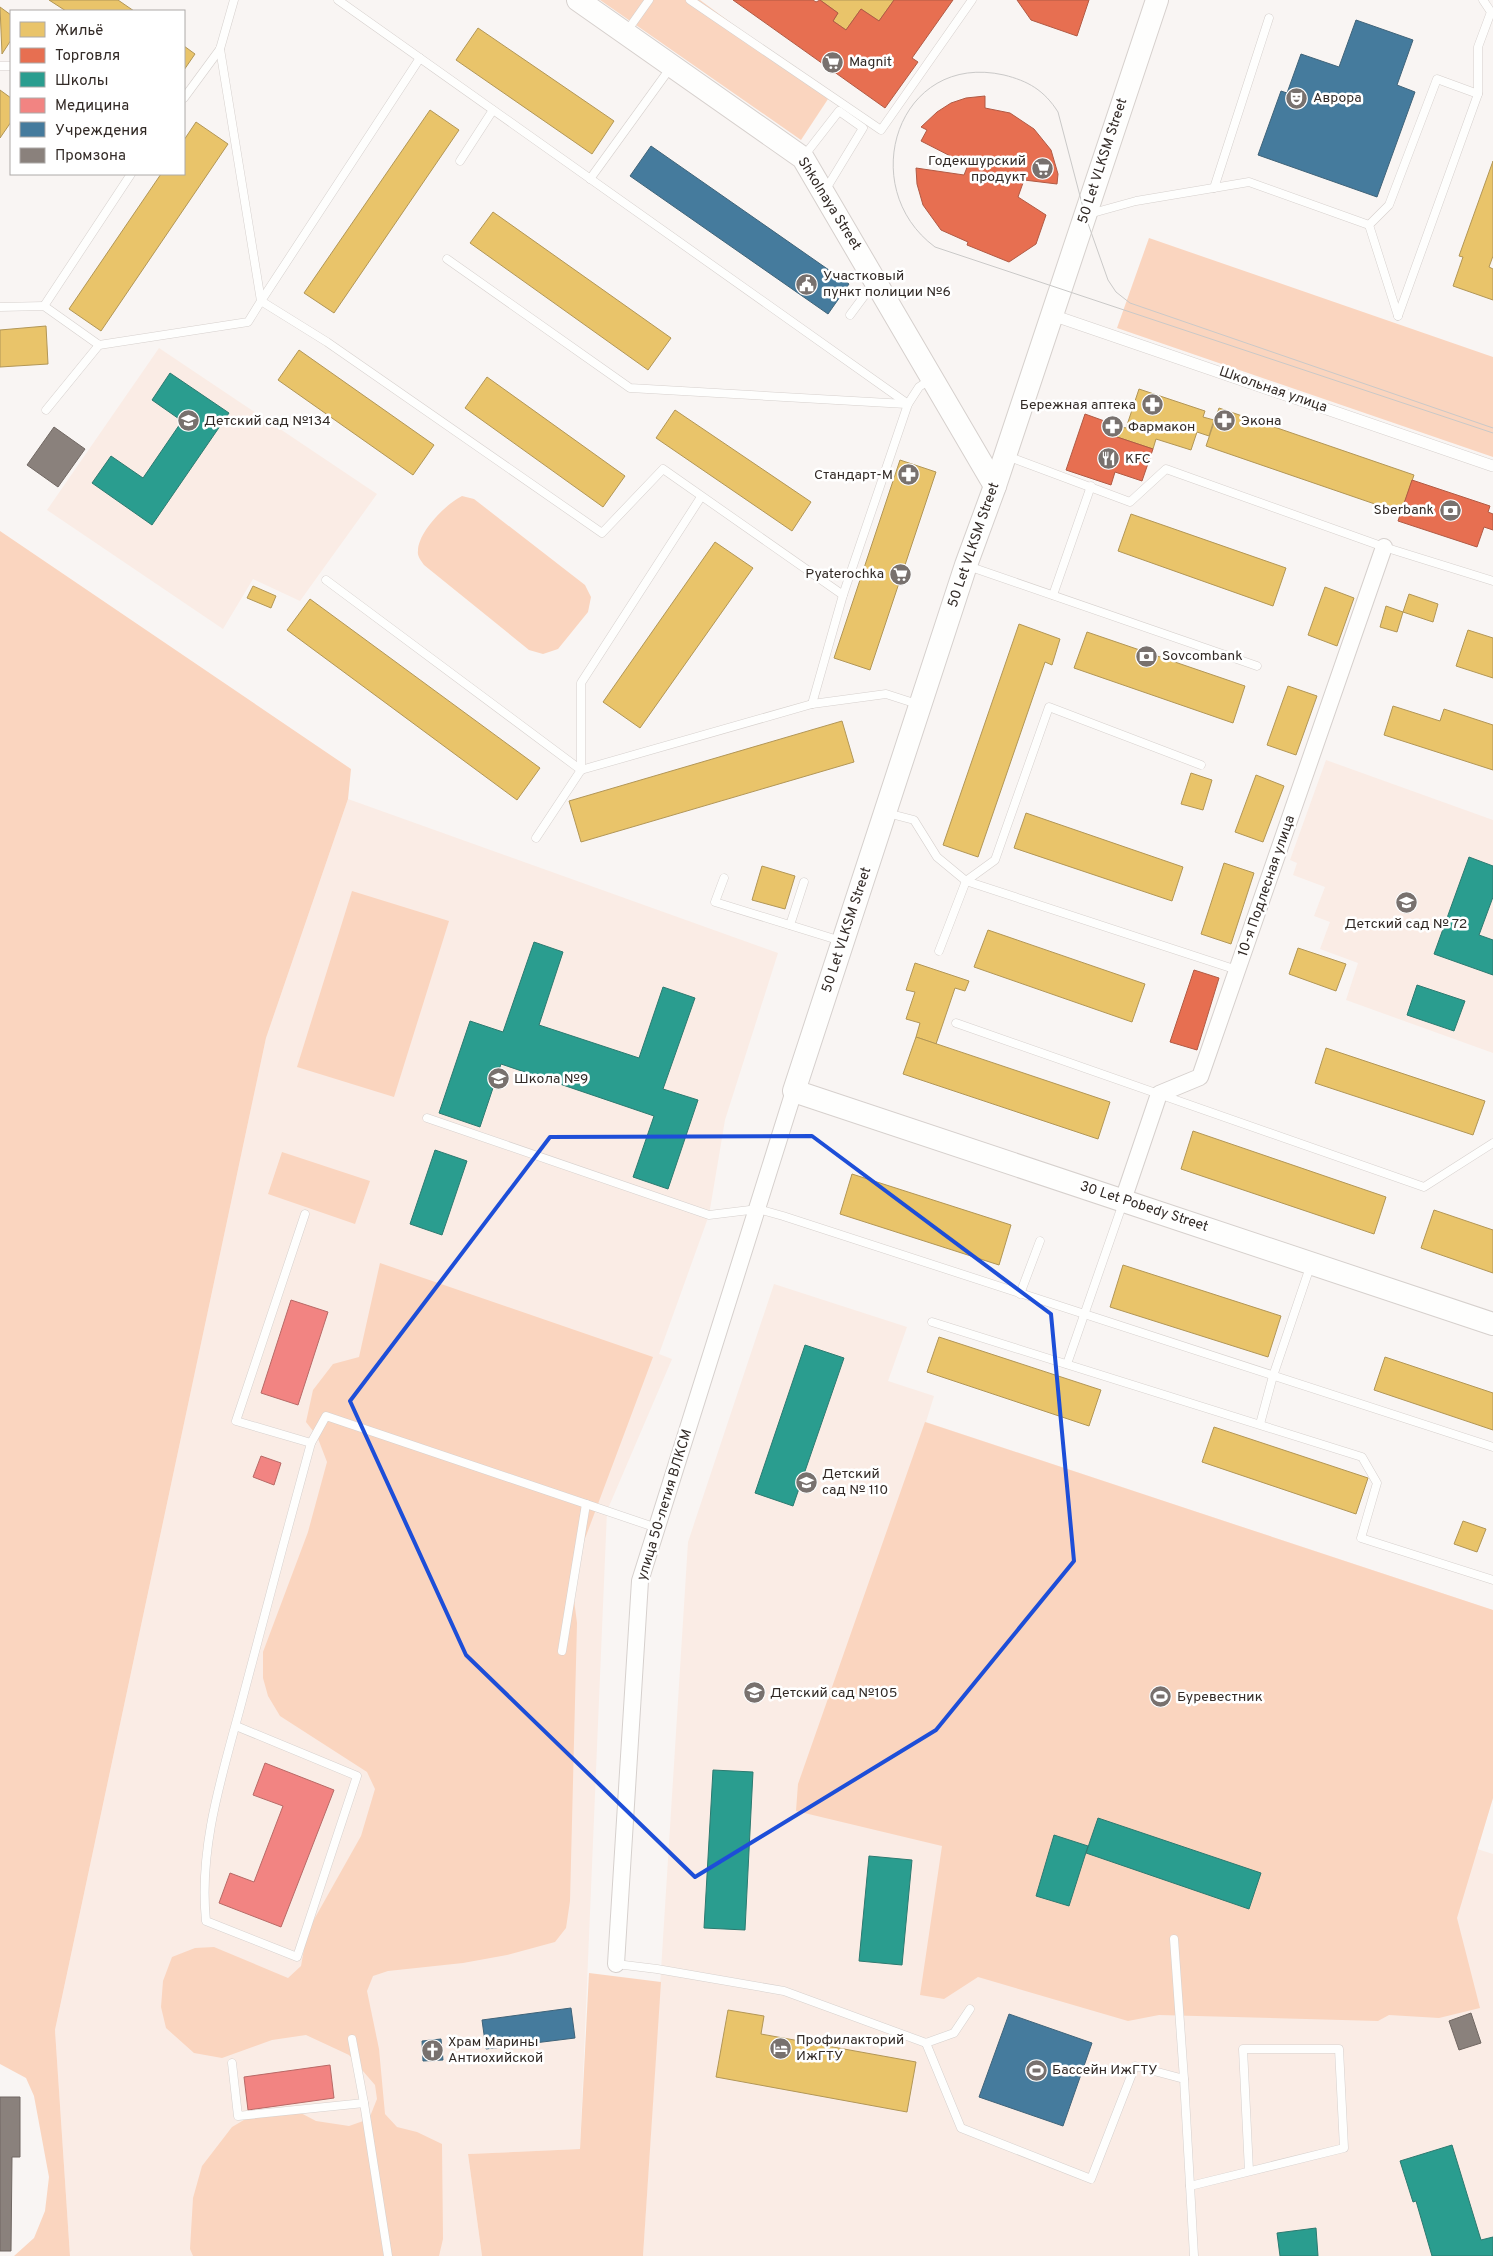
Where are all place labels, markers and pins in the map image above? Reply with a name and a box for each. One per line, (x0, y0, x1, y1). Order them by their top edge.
supermarket icon: Magnit (821, 50, 845, 74)
place label: Magnit (849, 54, 892, 71)
theatre icon: Аврора (1285, 86, 1309, 110)
place label: Аврора (1313, 90, 1362, 107)
place label: Годекшурский продукт (928, 153, 1026, 186)
supermarket icon: Годекшурский продукт (1030, 157, 1054, 181)
place label: Участковый пункт полиции №6 (823, 268, 951, 301)
public building icon: Участковый пункт полиции №6 (795, 272, 819, 296)
pharmacy icon: Бережная аптека (1140, 393, 1164, 417)
place label: Бережная аптека (1020, 397, 1136, 414)
school or university icon: Детский сад №134 (176, 409, 200, 433)
pharmacy icon: Экона (1213, 409, 1237, 433)
place label: Детский сад №134 (204, 413, 331, 430)
place label: Экона (1241, 413, 1281, 430)
pharmacy icon: Фармакон (1100, 415, 1124, 439)
place label: Фармакон (1128, 419, 1195, 436)
restaurant icon: KFC (1097, 447, 1121, 471)
place label: KFC (1125, 451, 1151, 468)
pharmacy icon: Стандарт-М (897, 463, 921, 487)
place label: Стандарт-М (814, 467, 893, 484)
bank icon: Sberbank (1438, 498, 1462, 522)
place label: Sberbank (1374, 502, 1434, 519)
supermarket icon: Pyaterochka (888, 562, 912, 586)
place label: Pyaterochka (805, 566, 884, 583)
bank icon: Sovcombank (1134, 644, 1158, 668)
place label: Sovcombank (1162, 648, 1243, 665)
school or university icon: Детский сад № 72 (1394, 890, 1418, 914)
place label: Детский сад № 72 (1345, 916, 1467, 933)
school or university icon: Школа №9 (486, 1067, 510, 1091)
place label: Школа №9 (514, 1071, 588, 1088)
place label: Детский сад № 110 (822, 1466, 888, 1499)
school or university icon: Детский сад № 110 (794, 1470, 818, 1494)
school or university icon: Детский сад №105 (742, 1681, 766, 1705)
place label: Детский сад №105 (770, 1685, 897, 1702)
sports icon: Буревестник (1149, 1685, 1173, 1709)
place label: Буревестник (1177, 1689, 1263, 1706)
place label: Профилакторий ИжГТУ (796, 2032, 904, 2065)
place label: Храм Марины Антиохийской (448, 2034, 543, 2067)
hotel icon: Профилакторий ИжГТУ (768, 2036, 792, 2060)
church icon: Храм Марины Антиохийской (420, 2038, 444, 2062)
sports icon: Бассейн ИжГТУ (1024, 2058, 1048, 2082)
place label: Бассейн ИжГТУ (1052, 2062, 1157, 2079)

